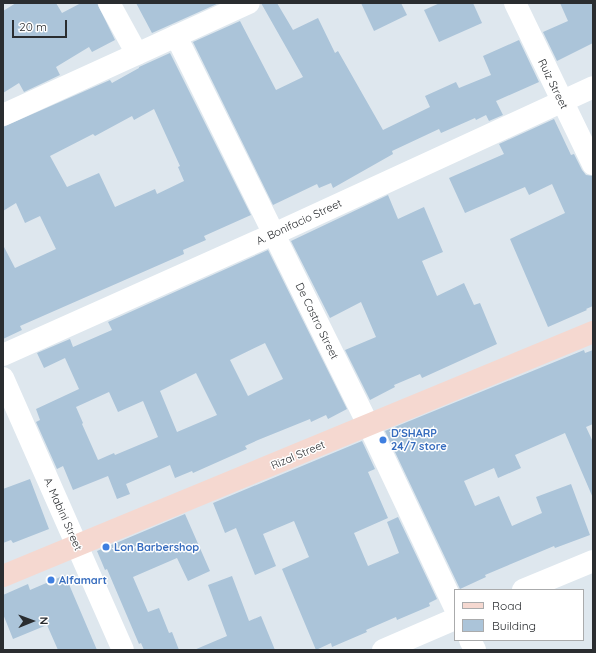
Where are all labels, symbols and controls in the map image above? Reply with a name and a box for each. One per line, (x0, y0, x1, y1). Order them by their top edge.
scale bar (14, 12, 69, 38)
text: 20 m (19, 19, 47, 34)
street label: Ruiz Street (535, 57, 571, 111)
street label: A. Bonifacio Street (254, 196, 344, 248)
street label: De Castro Street (293, 281, 341, 361)
place label: D'SHARP 24/7 store (391, 427, 447, 453)
marker: D'SHARP 24/7 store (378, 435, 388, 445)
street label: Rizal Street (269, 438, 327, 472)
street label: A. Mabini Street (41, 475, 85, 553)
place label: Lon Barbershop (114, 540, 199, 554)
marker: Lon Barbershop (101, 542, 111, 552)
place label: Alfamart (59, 573, 107, 587)
marker: Alfamart (46, 575, 56, 585)
legend (454, 589, 584, 641)
text: Road (492, 598, 522, 613)
north arrow (12, 601, 52, 641)
text: N (37, 617, 51, 625)
text: Building (492, 618, 536, 633)

